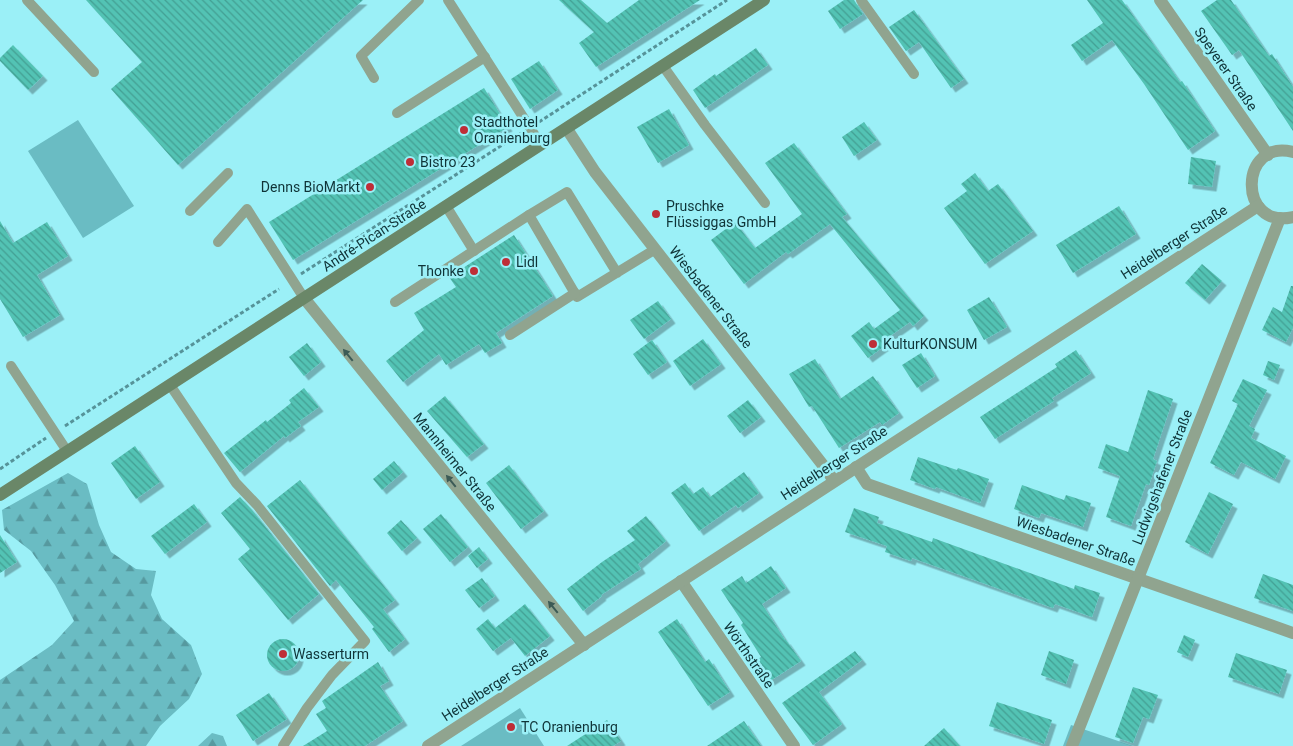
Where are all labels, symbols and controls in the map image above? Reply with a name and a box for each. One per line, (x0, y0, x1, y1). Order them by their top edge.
street label: Speyerer Straße (1191, 24, 1261, 114)
place label: Stadthotel Oranienburg (474, 114, 550, 146)
marker: Stadthotel Oranienburg (458, 124, 470, 136)
place label: Bistro 23 (420, 154, 476, 170)
marker: Bistro 23 (404, 156, 416, 168)
place label: Denns BioMarkt (261, 179, 360, 195)
marker: Denns BioMarkt (364, 181, 376, 193)
street label: André-Pican-Straße (319, 196, 429, 274)
place label: Pruschke Flüssiggas GmbH (666, 198, 776, 230)
street label: Heidelberger Straße (1118, 202, 1230, 282)
marker: Pruschke Flüssiggas GmbH (650, 208, 662, 220)
street label: Wiesbadener Straße (666, 243, 756, 351)
place label: Lidl (516, 254, 538, 270)
marker: Lidl (500, 256, 512, 268)
place label: Thonke (418, 263, 464, 279)
marker: Thonke (468, 265, 480, 277)
place label: KulturKONSUM (883, 336, 978, 352)
marker: KulturKONSUM (867, 338, 879, 350)
one-way arrow (343, 348, 354, 361)
street label: Ludwigshafener Straße (1129, 407, 1195, 547)
street label: Mannheimer Straße (410, 409, 500, 515)
street label: Heidelberger Straße (778, 423, 890, 503)
one-way arrow (445, 475, 456, 488)
street label: Wiesbadener Straße (1014, 513, 1138, 569)
one-way arrow (547, 601, 558, 614)
street label: Wörthstraße (720, 619, 778, 691)
street label: Heidelberger Straße (439, 644, 551, 724)
place label: Wasserturm (293, 646, 369, 662)
marker: Wasserturm (277, 648, 289, 660)
place label: TC Oranienburg (521, 719, 618, 735)
marker: TC Oranienburg (505, 721, 517, 733)

